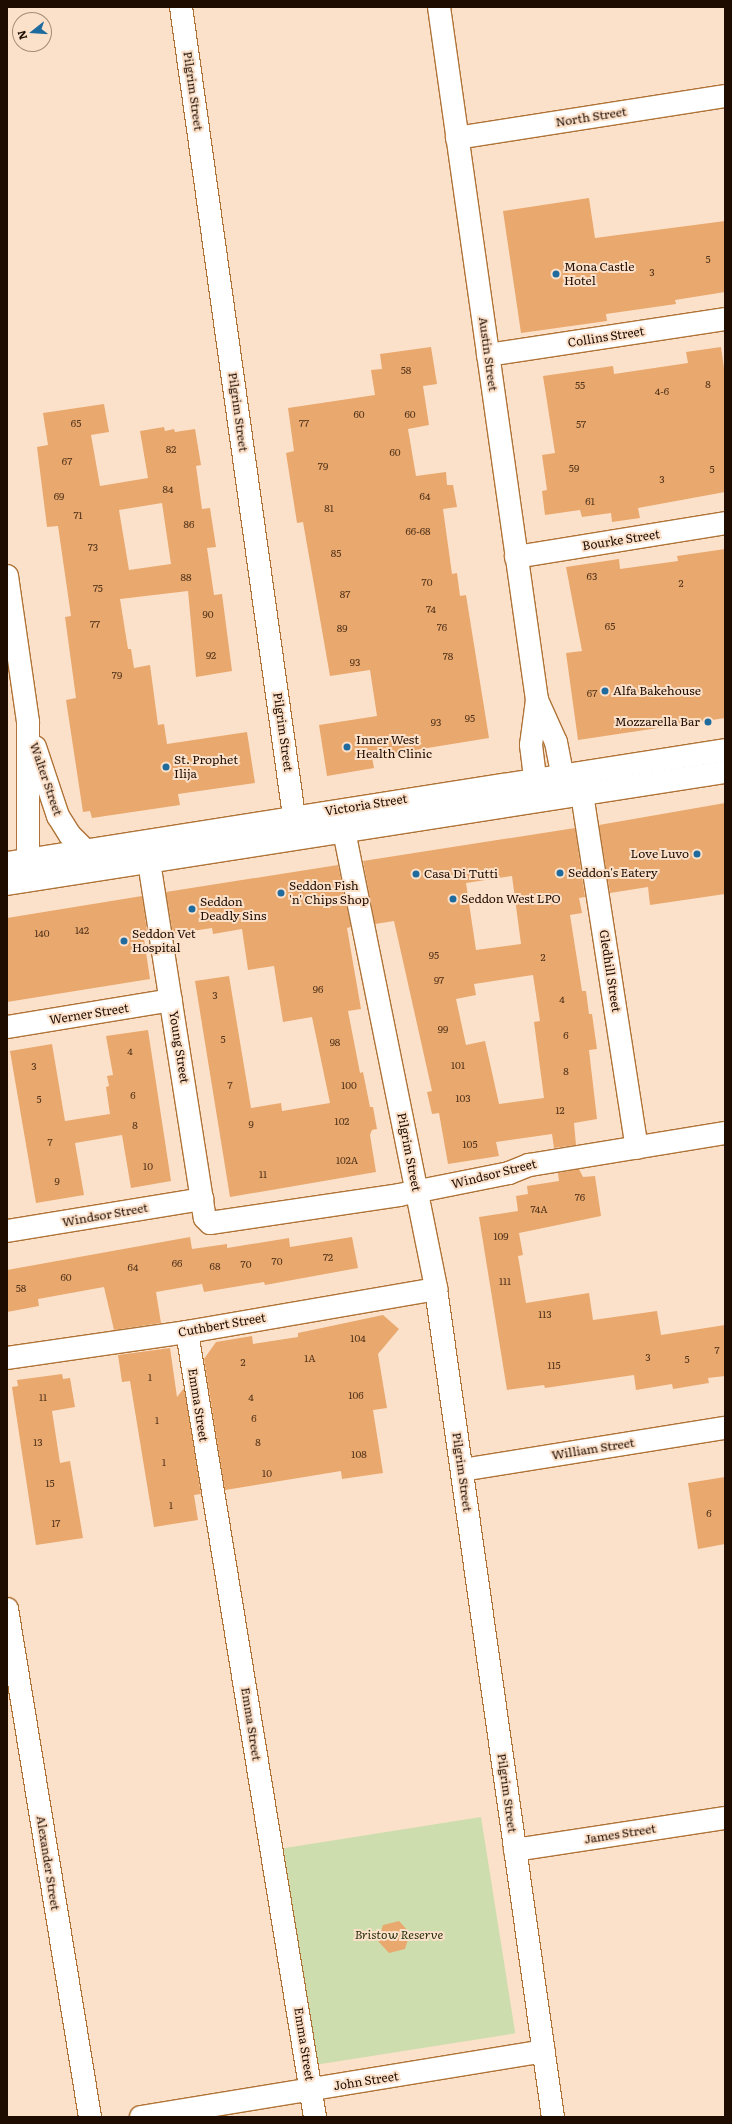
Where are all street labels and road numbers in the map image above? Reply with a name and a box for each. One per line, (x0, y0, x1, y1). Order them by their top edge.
street label: Pilgrim Street (180, 50, 206, 132)
street label: North Street (555, 104, 627, 130)
street label: Austin Street (476, 316, 500, 392)
street label: Collins Street (567, 324, 645, 350)
street label: Pilgrim Street (225, 371, 251, 453)
street label: Bourke Street (581, 527, 661, 553)
street label: Pilgrim Street (270, 691, 296, 773)
street label: Walter Street (27, 740, 65, 818)
street label: Victoria Street (324, 791, 408, 819)
street label: Gledhill Street (596, 929, 624, 1013)
street label: Werner Street (48, 1001, 130, 1027)
street label: Young Street (166, 1010, 192, 1084)
street label: Pilgrim Street (394, 1111, 424, 1193)
street label: Windsor Street (450, 1157, 538, 1191)
street label: Windsor Street (61, 1200, 149, 1230)
street label: Cuthbert Street (177, 1310, 267, 1340)
street label: Emma Street (185, 1367, 211, 1443)
street label: Pilgrim Street (449, 1431, 475, 1513)
street label: William Street (551, 1435, 635, 1463)
street label: Emma Street (238, 1686, 264, 1762)
street label: Pilgrim Street (494, 1752, 520, 1834)
street label: Alexander Street (33, 1815, 63, 1911)
street label: James Street (583, 1821, 657, 1847)
street label: Emma Street (291, 2006, 317, 2082)
street label: John Street (332, 2069, 400, 2093)

